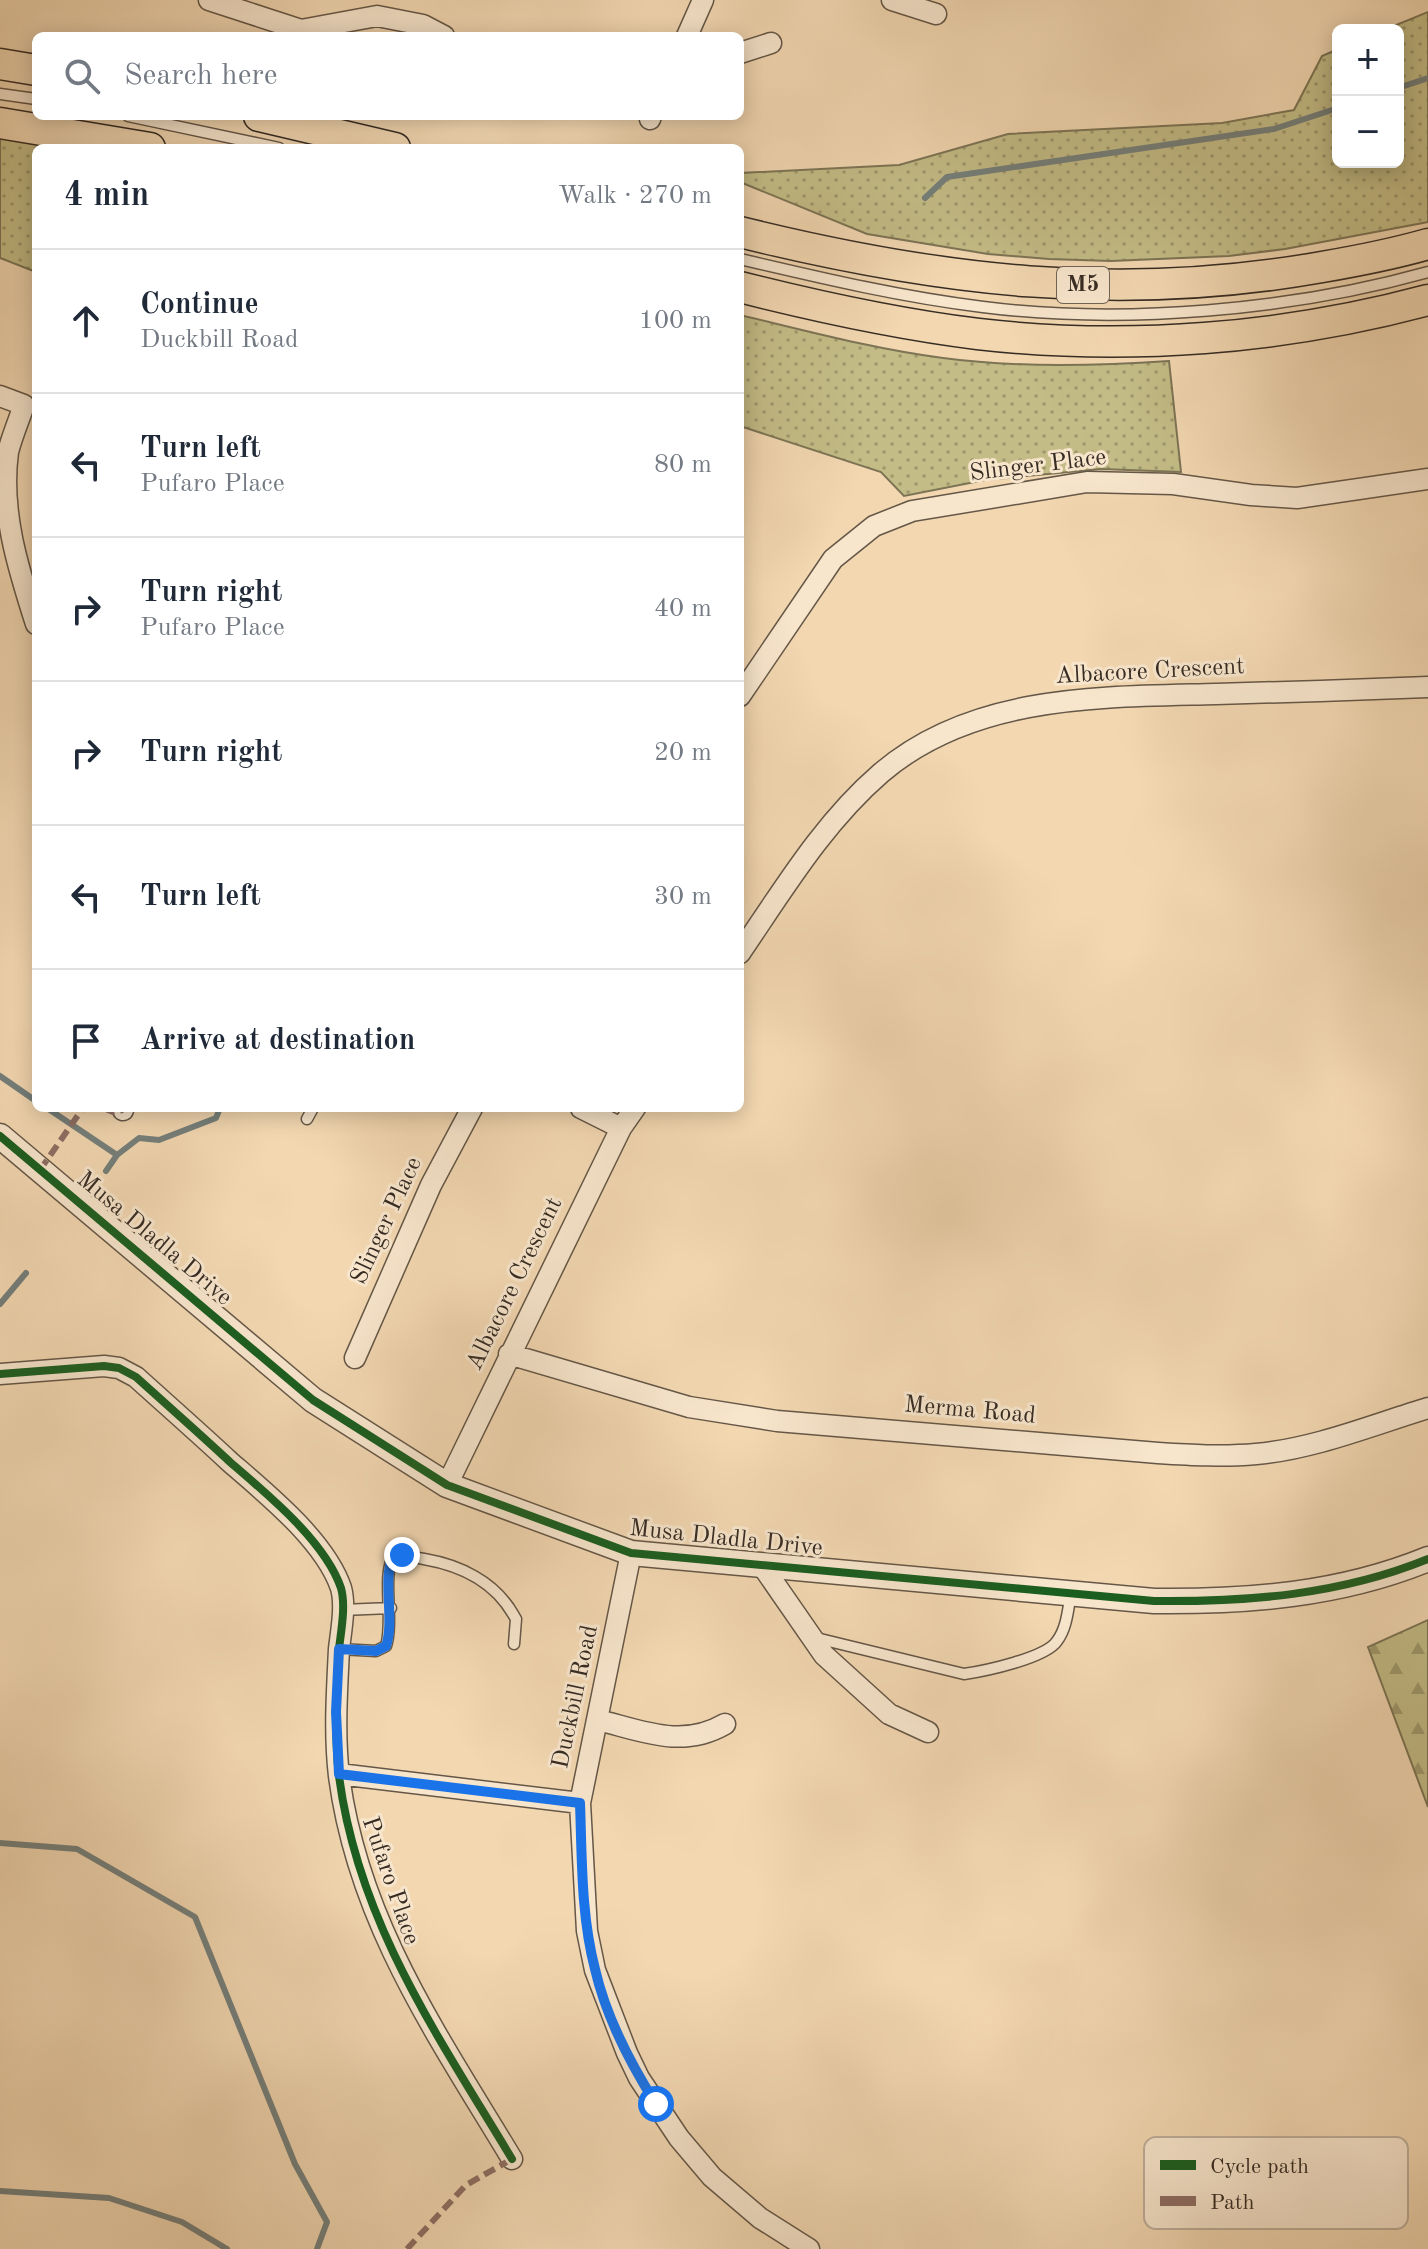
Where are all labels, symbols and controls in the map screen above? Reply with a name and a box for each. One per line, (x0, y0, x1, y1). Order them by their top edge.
map controls (1332, 24, 1404, 168)
button: + (1332, 24, 1404, 96)
search box (32, 32, 744, 120)
icon: search (60, 54, 104, 98)
text: Search here (124, 61, 278, 91)
button: − (1332, 96, 1404, 168)
text: 4 min (64, 179, 149, 213)
text: Walk · 270 m (558, 183, 712, 209)
road number: M5 (1057, 267, 1109, 303)
text: Continue (140, 290, 259, 320)
icon: ahead (64, 299, 108, 343)
text: 100 m (639, 308, 712, 334)
text: Duckbill Road (140, 327, 299, 353)
text: Turn left (140, 434, 261, 464)
icon: left (64, 443, 108, 487)
street label: Slinger Place (968, 446, 1108, 486)
text: 80 m (654, 452, 712, 478)
text: Pufaro Place (140, 471, 285, 497)
text: Turn right (140, 578, 282, 608)
icon: right (64, 587, 108, 631)
text: 40 m (654, 596, 712, 622)
text: Pufaro Place (140, 615, 285, 641)
street label: Albacore Crescent (1055, 655, 1245, 689)
icon: right (64, 731, 108, 775)
text: Turn right (140, 738, 282, 768)
text: 20 m (654, 740, 712, 766)
icon: left (64, 875, 108, 919)
text: Turn left (140, 882, 261, 912)
text: 30 m (654, 884, 712, 910)
icon: arrive (64, 1019, 108, 1063)
text: Arrive at destination (140, 1026, 415, 1056)
street label: Slinger Place (347, 1154, 427, 1288)
street label: Musa Dladla Drive (72, 1167, 236, 1311)
street label: Albacore Crescent (463, 1194, 567, 1374)
street label: Merma Road (903, 1393, 1037, 1429)
street label: Musa Dladla Drive (628, 1517, 824, 1561)
route end (384, 1537, 420, 1573)
street label: Duckbill Road (549, 1623, 603, 1771)
street label: Pufaro Place (357, 1814, 423, 1948)
route start (638, 2086, 674, 2122)
legend (1144, 2137, 1408, 2229)
text: Cycle path (1210, 2156, 1309, 2178)
text: Path (1210, 2192, 1255, 2214)

